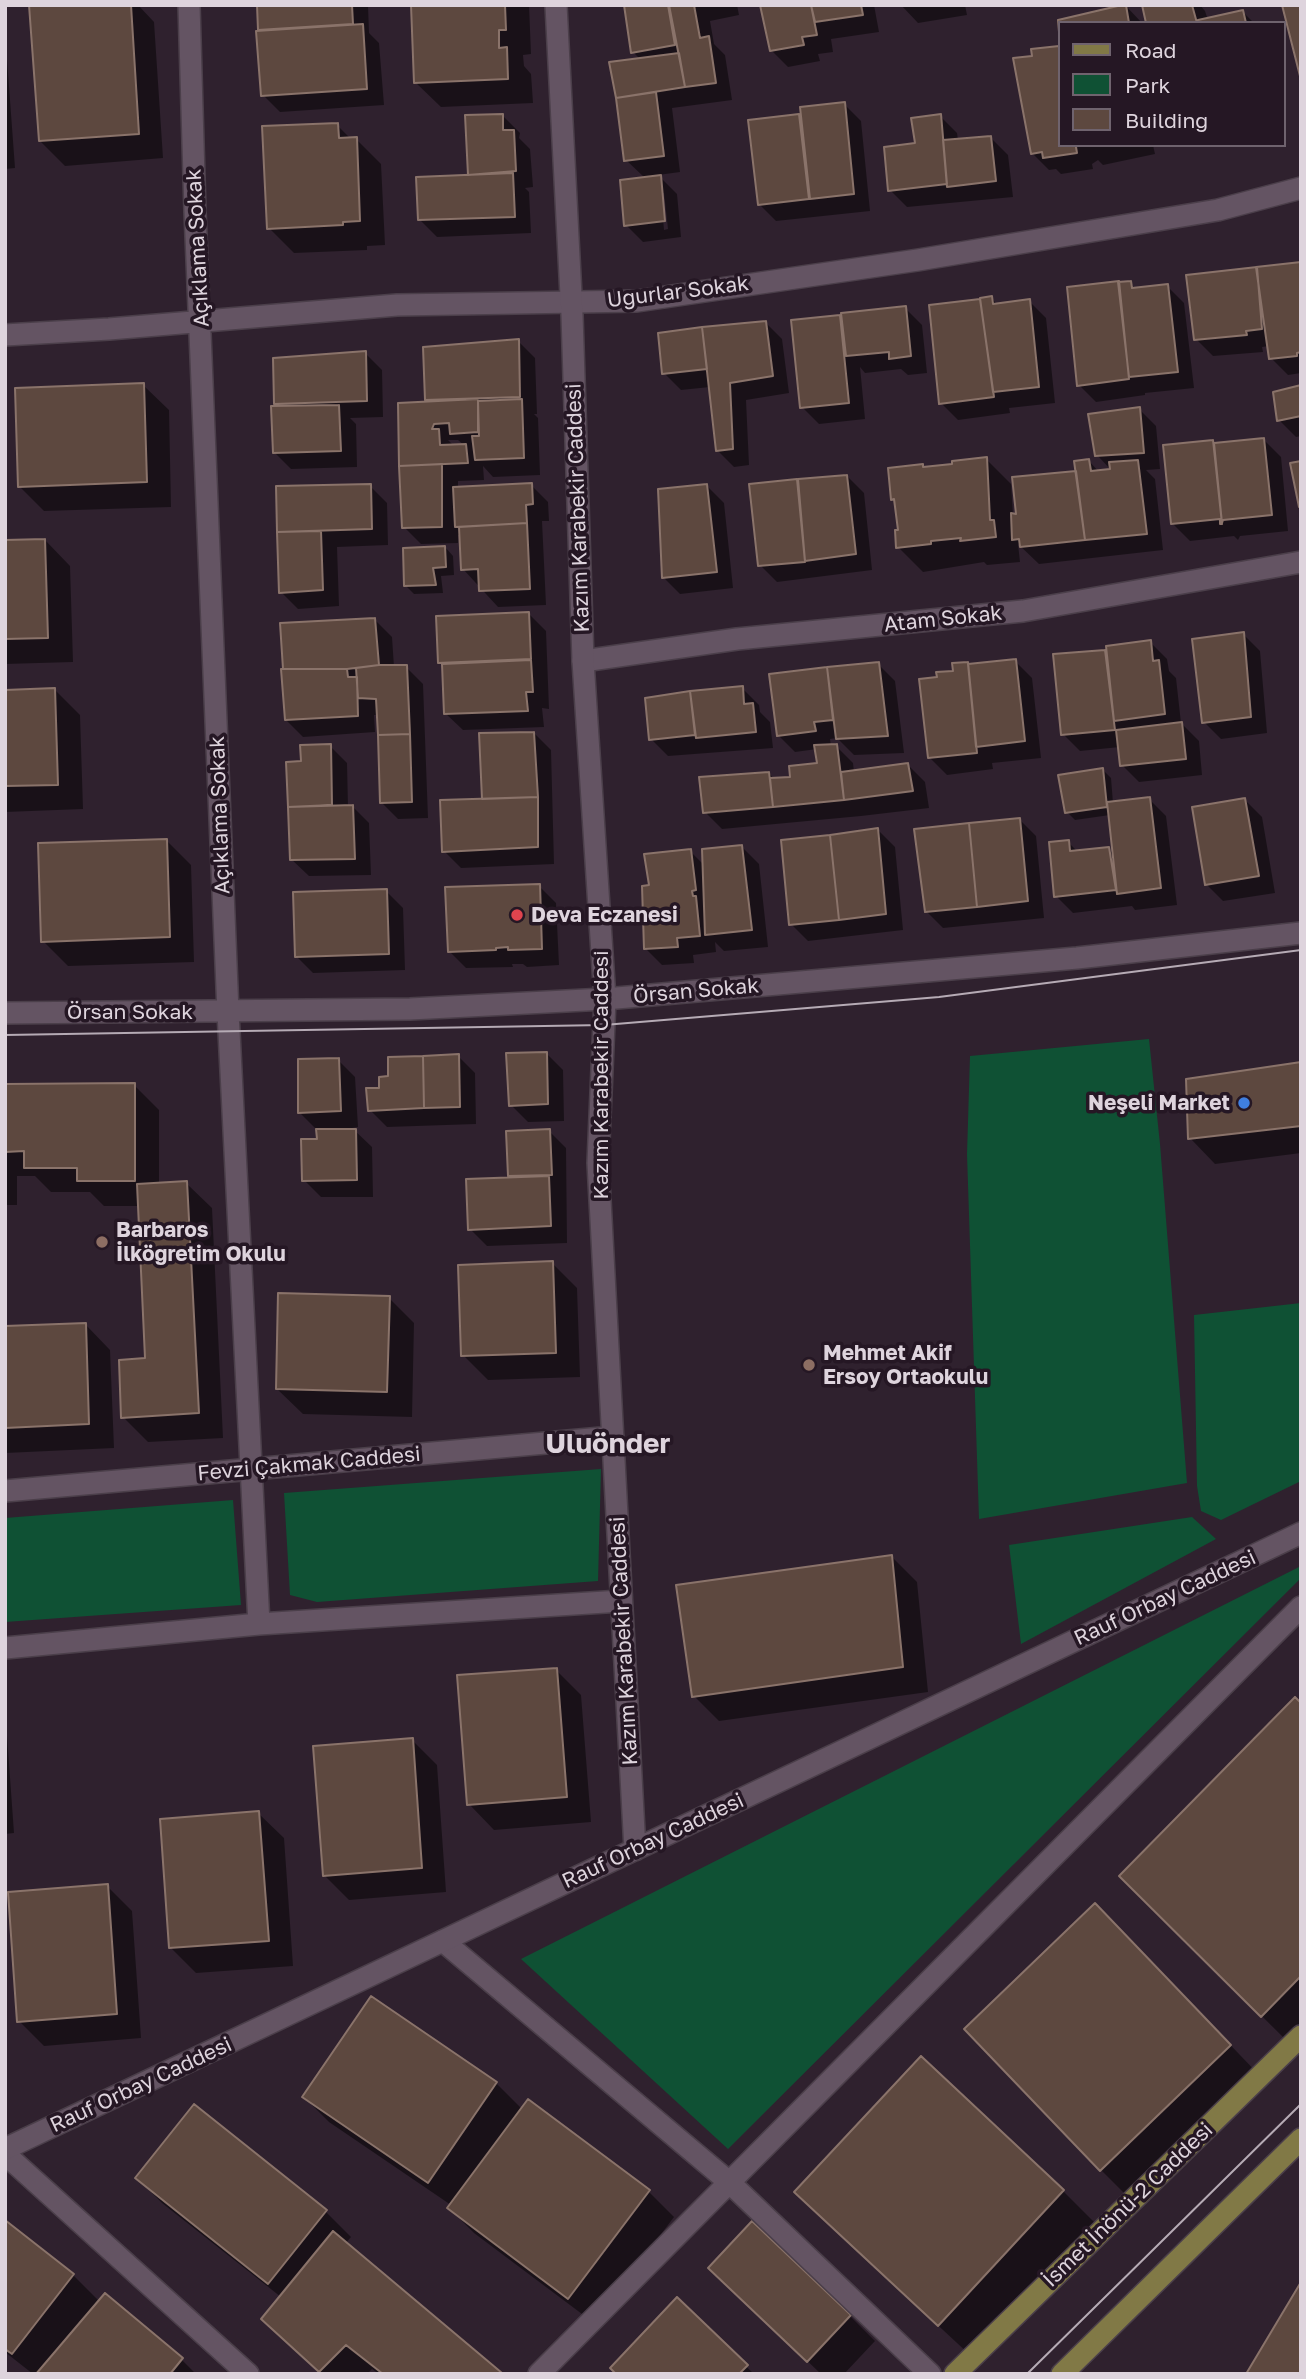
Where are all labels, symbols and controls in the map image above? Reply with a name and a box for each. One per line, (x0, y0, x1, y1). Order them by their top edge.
legend (1058, 21, 1285, 147)
text: Road (1125, 37, 1176, 63)
text: Park (1125, 72, 1170, 98)
text: Building (1125, 107, 1208, 133)
street label: Açıklama Sokak (181, 168, 215, 328)
street label: Uğurlar Sokak (606, 271, 750, 313)
street label: Kazım Karabekir Caddesi (561, 383, 595, 633)
street label: Atam Sokak (883, 600, 1003, 638)
street label: Açıklama Sokak (205, 735, 235, 895)
place label: Deva Eczanesi (531, 902, 678, 928)
marker: Deva Eczanesi (509, 907, 525, 923)
street label: Kazım Karabekir Caddesi (588, 950, 614, 1200)
street label: Örsan Sokak (632, 973, 760, 1009)
street label: Örsan Sokak (67, 999, 193, 1025)
place label: Neşeli Market (1088, 1090, 1230, 1116)
marker: Neşeli Market (1236, 1095, 1252, 1111)
place label: Barbaros İlköğretim Okulu (116, 1217, 286, 1267)
marker: Barbaros İlköğretim Okulu (94, 1234, 110, 1250)
place label: Mehmet Akif Ersoy Ortaokulu (823, 1340, 988, 1390)
marker: Mehmet Akif Ersoy Ortaokulu (801, 1357, 817, 1373)
district label: Uluönder (546, 1427, 670, 1461)
street label: Fevzi Çakmak Caddesi (196, 1442, 422, 1486)
street label: Kazım Karabekir Caddesi (605, 1516, 643, 1766)
street label: Rauf Orbay Caddesi (1070, 1545, 1260, 1651)
street label: Rauf Orbay Caddesi (558, 1788, 748, 1894)
street label: Rauf Orbay Caddesi (46, 2032, 236, 2138)
street label: İsmet İnönü-2 Caddesi (1038, 2117, 1218, 2293)

